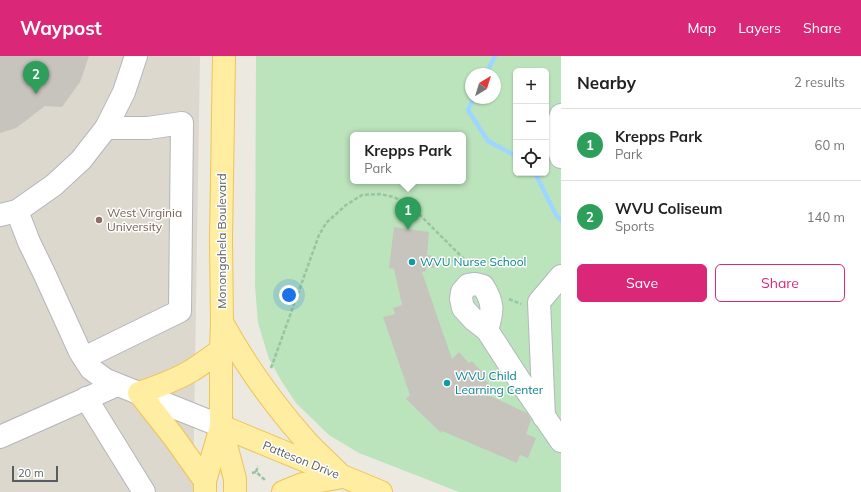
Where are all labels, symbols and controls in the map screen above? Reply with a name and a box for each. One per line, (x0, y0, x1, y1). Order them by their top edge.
text: Waypost (20, 16, 102, 40)
text: Map (687, 19, 716, 37)
text: Layers (738, 19, 781, 37)
text: Share (803, 19, 841, 37)
pin: 2 (23, 61, 49, 94)
north arrow (465, 68, 501, 104)
map controls (513, 68, 549, 176)
button: + (513, 68, 549, 104)
text: Nearby (577, 72, 636, 93)
text: 2 results (794, 74, 845, 90)
button: − (513, 104, 549, 140)
text: Krepps Park (615, 127, 702, 146)
popup (350, 132, 466, 184)
text: 1 (586, 137, 594, 153)
text: 60 m (815, 137, 845, 153)
button: locate (513, 140, 549, 176)
text: Krepps Park (364, 141, 452, 160)
text: Park (615, 146, 642, 162)
text: Park (364, 160, 392, 176)
street label: Monongahela Boulevard (214, 173, 229, 309)
pin: 1 (395, 197, 421, 230)
text: WVU Coliseum (615, 199, 722, 218)
place label: West Virginia University (107, 205, 182, 234)
text: 2 (586, 209, 594, 225)
text: 140 m (807, 209, 845, 225)
marker: West Virginia University (94, 215, 104, 225)
text: Sports (615, 218, 654, 234)
place label: WVU Nurse School (420, 254, 526, 269)
marker: WVU Nurse School (407, 257, 417, 267)
button: Save (577, 264, 707, 302)
button: Share (715, 264, 845, 302)
your location (279, 285, 299, 305)
place label: WVU Child Learning Center (455, 368, 544, 397)
marker: WVU Child Learning Center (442, 378, 452, 388)
street label: Patteson Drive (261, 437, 342, 482)
scale bar (12, 464, 58, 483)
text: 20 m (18, 466, 44, 480)

